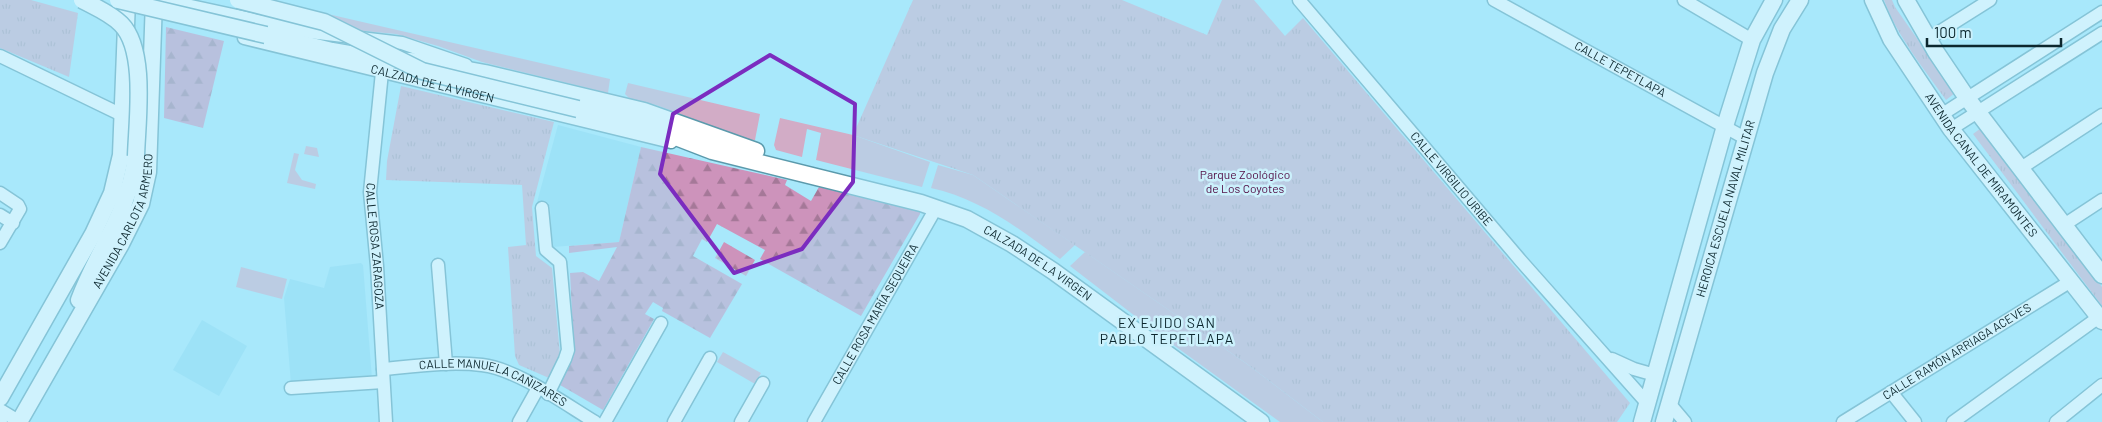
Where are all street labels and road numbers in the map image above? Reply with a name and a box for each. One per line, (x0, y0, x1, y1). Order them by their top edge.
street label: CALLE TEPETLAPA (1573, 38, 1669, 99)
street label: CALZADA DE LA VIRGEN (370, 61, 496, 105)
street label: AVENIDA CANAL DE MIRAMONTES (1923, 90, 2041, 239)
street label: HEROICA ESCUELA NAVAL MILITAR (1693, 118, 1757, 299)
street label: CALLE VIRGILIO URIBE (1408, 129, 1496, 228)
street label: AVENIDA CARLOTA ARMERO (89, 153, 155, 291)
street label: CALLE ROSA ZARAGOZA (364, 182, 387, 310)
street label: CALZADA DE LA VIRGEN (982, 222, 1095, 303)
street label: CALLE ROSA MARÍA SEQUEIRA (829, 241, 920, 387)
street label: CALLE RAMÓN ARRIAGA ACEVES (1880, 299, 2033, 402)
street label: CALLE MANUELA CAÑIZARES (418, 355, 570, 409)

